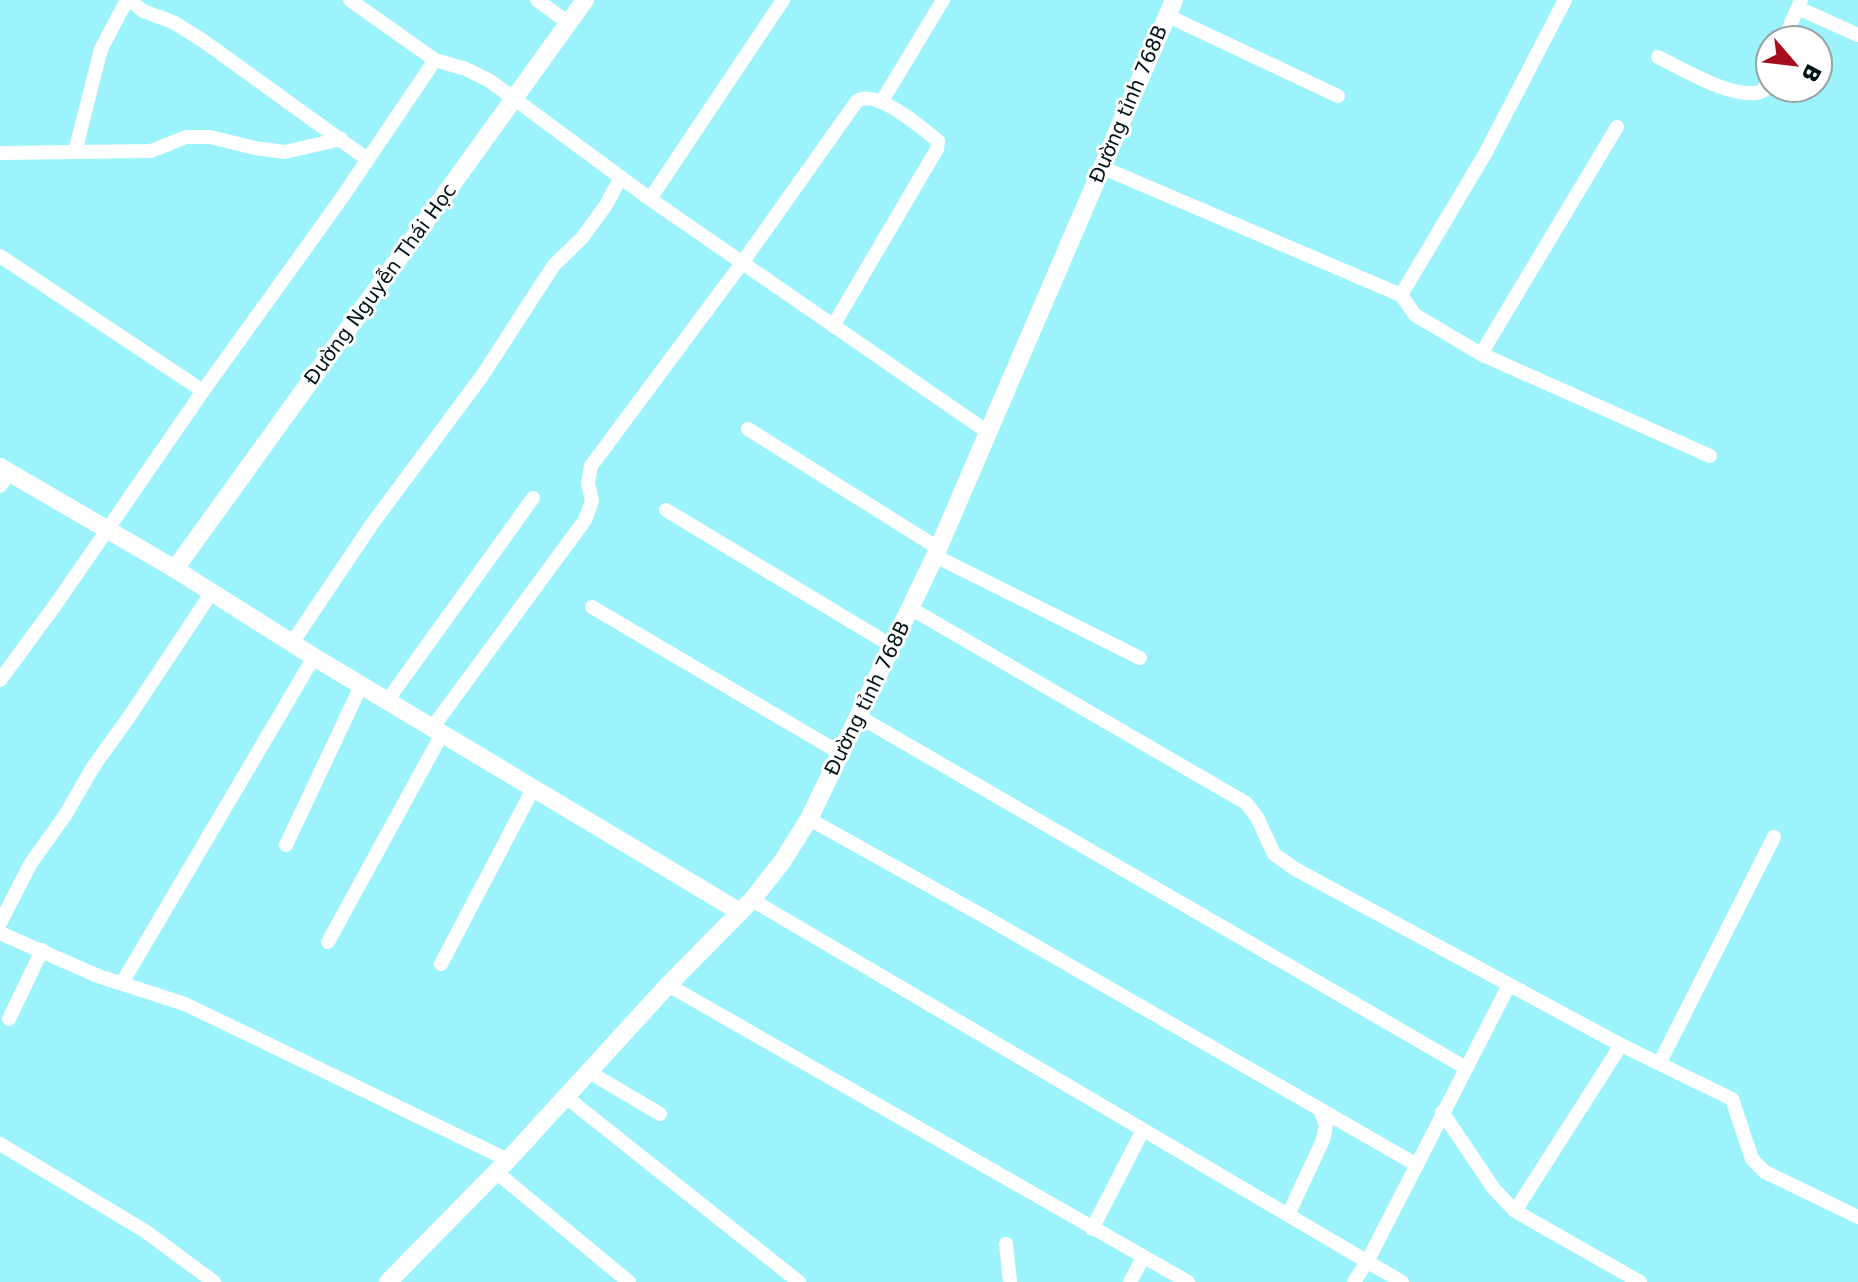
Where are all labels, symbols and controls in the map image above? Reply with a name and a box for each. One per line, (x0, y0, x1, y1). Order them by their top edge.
street label: Đường tỉnh 768B (1084, 21, 1172, 187)
north arrow (1754, 24, 1834, 104)
text: B (1796, 60, 1826, 86)
street label: Đường Nguyễn Thái Học (299, 179, 461, 389)
street label: Đường tỉnh 768B (819, 617, 915, 779)

